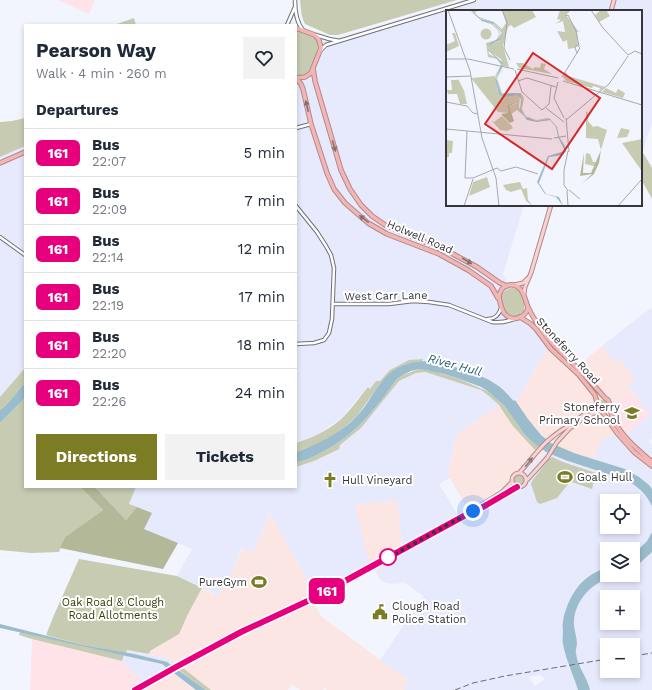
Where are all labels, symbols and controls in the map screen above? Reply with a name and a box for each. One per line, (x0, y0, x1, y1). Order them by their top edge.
inset map (446, 10, 642, 206)
button: heart (243, 37, 285, 79)
text: Pearson Way (36, 39, 156, 62)
text: Walk · 4 min · 260 m (36, 66, 167, 81)
one-way arrow (304, 100, 310, 112)
text: Departures (36, 101, 119, 119)
text: Bus (92, 136, 120, 154)
one-way arrow (331, 141, 337, 153)
text: 5 min (244, 144, 285, 162)
text: 161 (48, 145, 68, 161)
text: 22:07 (92, 154, 126, 169)
text: Bus (92, 184, 120, 202)
text: 7 min (244, 192, 285, 210)
text: 161 (48, 193, 68, 209)
text: 22:09 (92, 202, 127, 217)
one-way arrow (358, 215, 369, 223)
street label: Holwell Road (385, 217, 455, 257)
text: Bus (92, 232, 120, 250)
text: 12 min (238, 240, 285, 258)
text: 161 (48, 241, 68, 257)
text: 22:14 (92, 250, 124, 265)
one-way arrow (461, 258, 473, 265)
text: Bus (92, 280, 120, 298)
text: 17 min (238, 288, 285, 306)
text: 161 (48, 289, 68, 305)
street label: West Carr Lane (344, 289, 428, 303)
text: 22:19 (92, 298, 124, 313)
street label: Stoneferry Road (534, 315, 602, 387)
text: Bus (92, 328, 120, 346)
text: 18 min (237, 336, 285, 354)
text: 161 (48, 337, 68, 353)
text: 22:20 (92, 346, 127, 361)
water label: River Hull (427, 351, 484, 379)
text: Bus (92, 376, 120, 394)
text: 24 min (235, 384, 285, 402)
text: 161 (48, 385, 68, 401)
text: 22:26 (92, 394, 127, 409)
place label: Stoneferry Primary School (539, 401, 621, 427)
school or university icon: Stoneferry Primary School (623, 404, 641, 422)
button: Directions (36, 434, 157, 480)
button: Tickets (165, 434, 285, 480)
one-way arrow (524, 456, 533, 467)
sports icon: Goals Hull (556, 468, 574, 486)
church icon: Hull Vineyard (321, 471, 339, 489)
place label: Goals Hull (577, 471, 633, 484)
place label: Hull Vineyard (342, 474, 412, 487)
map controls (600, 494, 640, 678)
button: locate (600, 494, 640, 534)
your location (463, 501, 483, 521)
button: layers (600, 542, 640, 582)
unlabelled marker (379, 548, 397, 566)
sports icon: PureGym (250, 573, 268, 591)
place label: PureGym (199, 576, 247, 589)
line badge: 161 (304, 578, 350, 604)
text: 161 (317, 583, 337, 599)
button: + (600, 590, 640, 630)
park label: Oak Road & Clough Road Allotments (62, 596, 164, 622)
place label: Clough Road Police Station (392, 600, 466, 626)
public building icon: Clough Road Police Station (371, 603, 389, 621)
button: − (600, 638, 640, 678)

